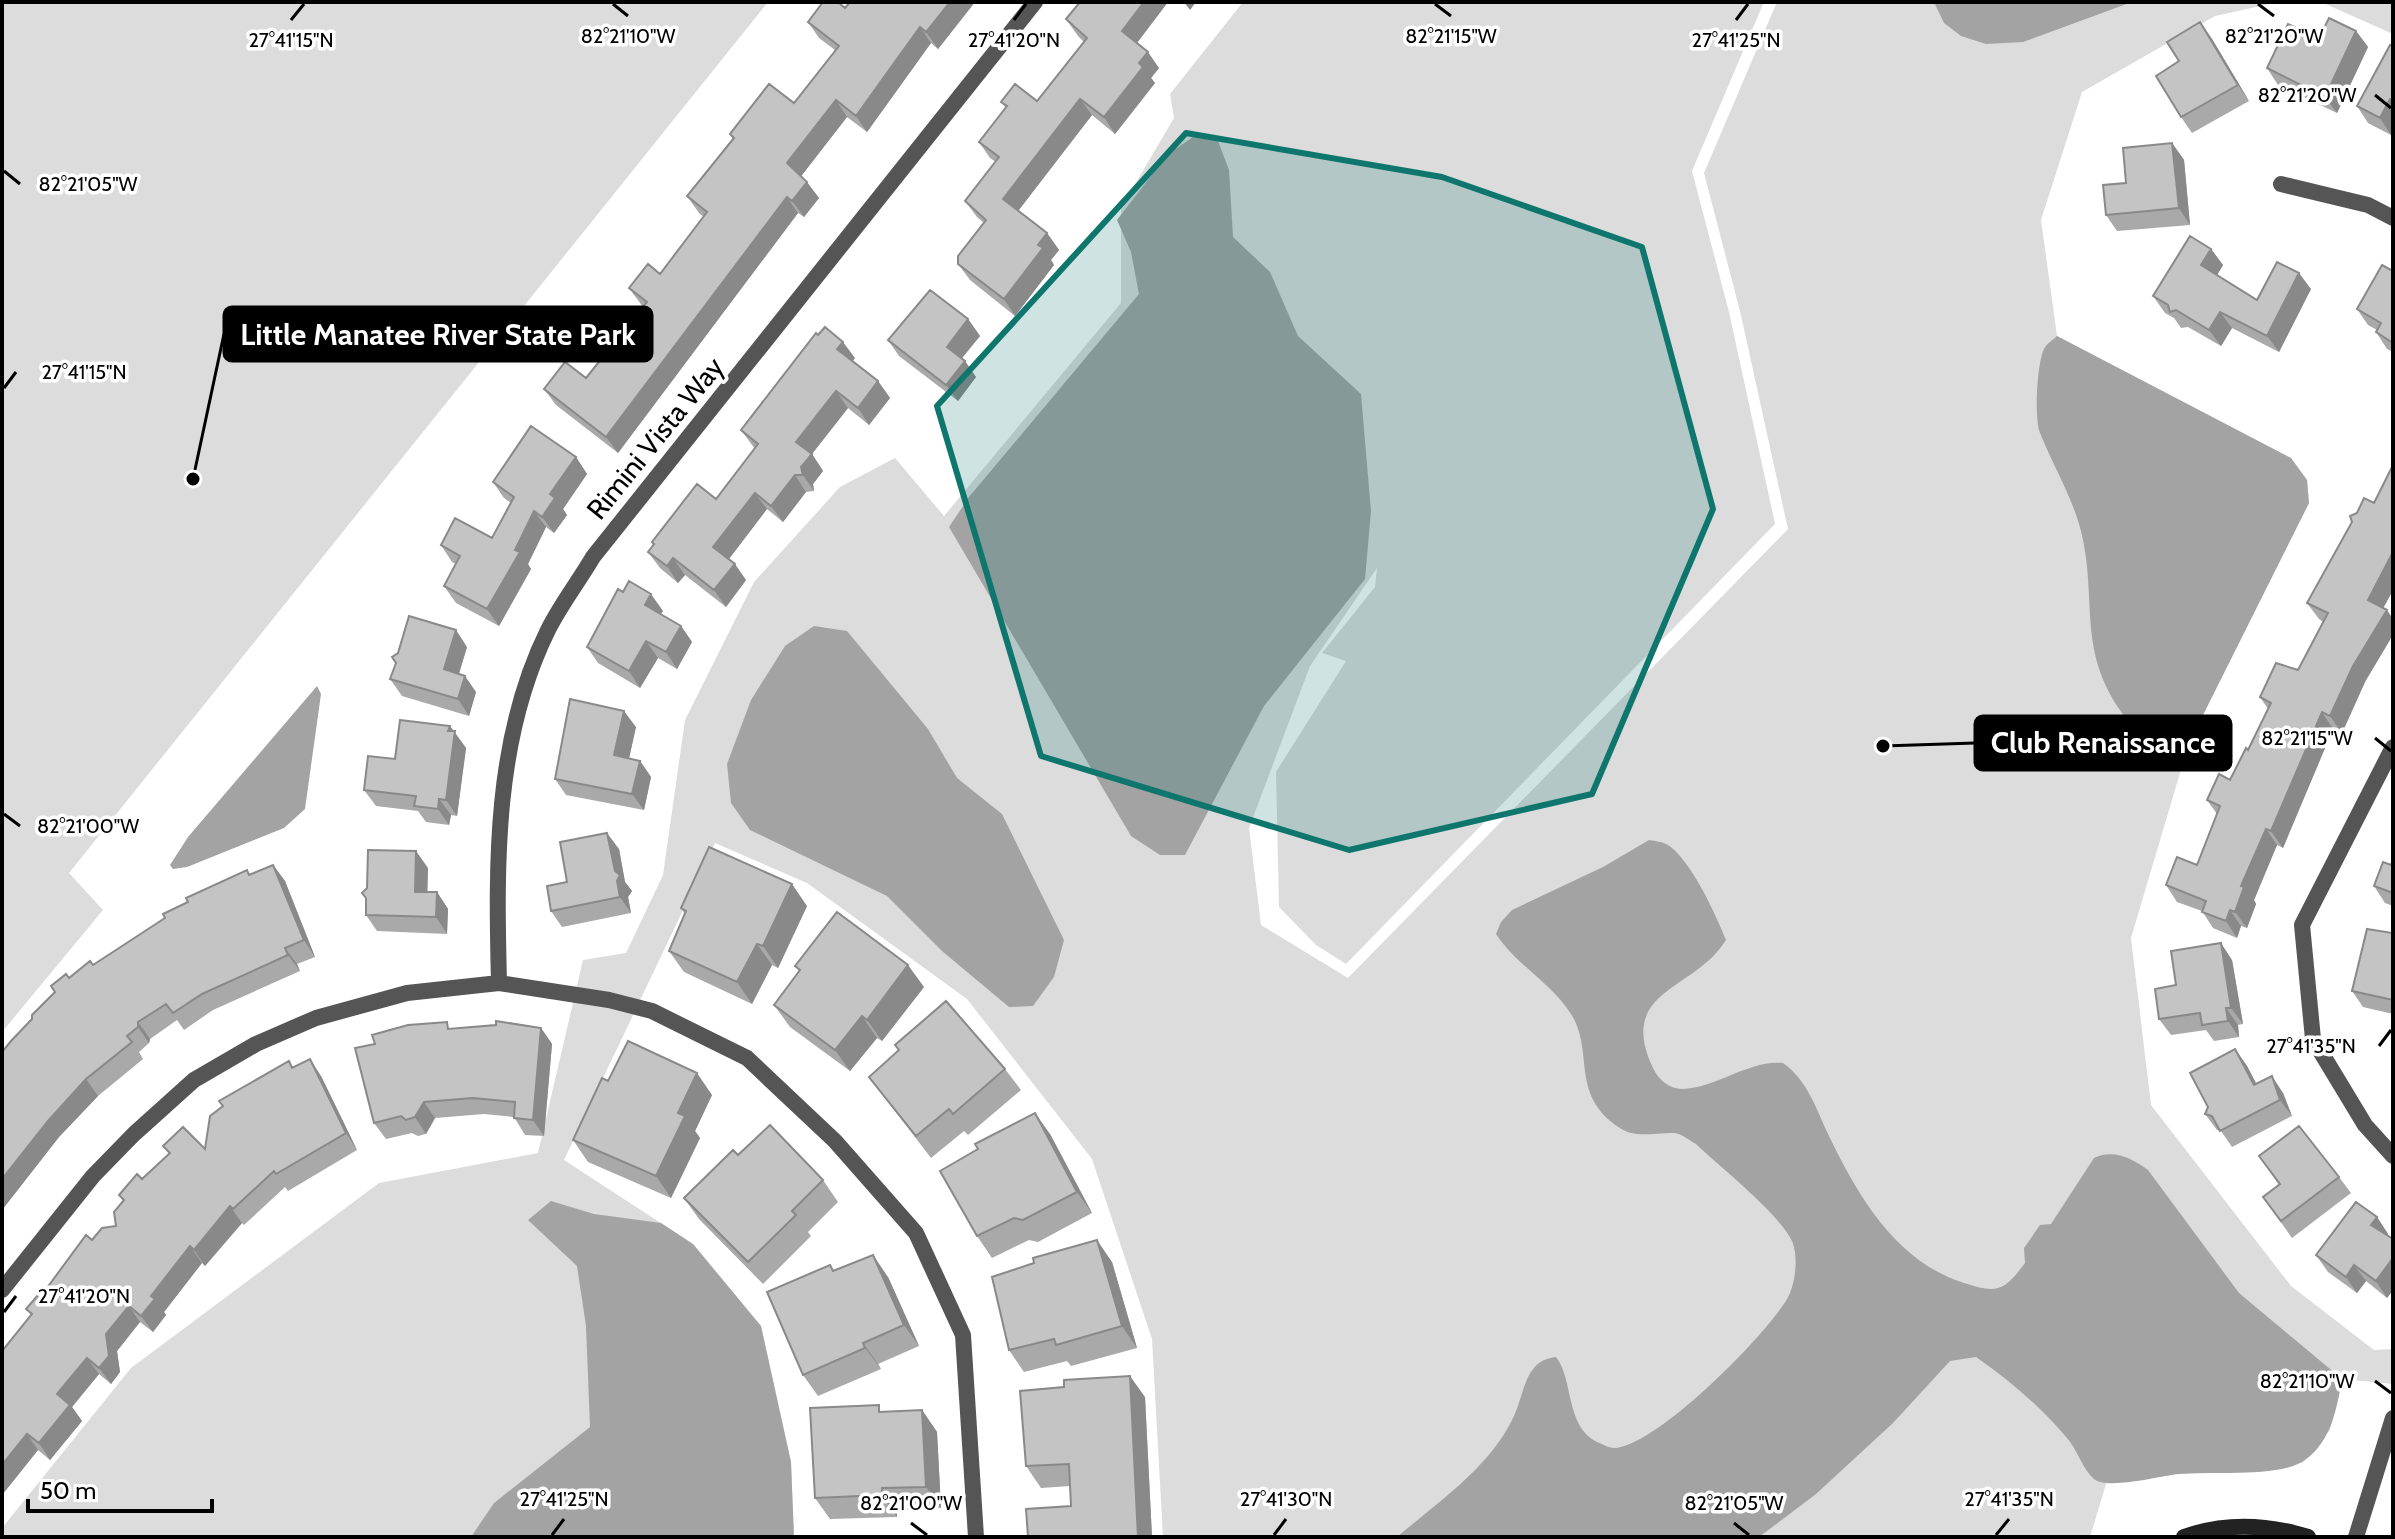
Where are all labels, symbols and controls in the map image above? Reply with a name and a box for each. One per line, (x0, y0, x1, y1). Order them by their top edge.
text: 82°21'10"W (581, 24, 675, 48)
text: 82°21'15"W (1405, 24, 1497, 48)
text: 82°21'20"W (2225, 24, 2323, 48)
text: 27°41'15"N (248, 28, 334, 52)
text: 27°41'20"N (968, 28, 1060, 52)
text: 27°41'25"N (1691, 28, 1781, 52)
text: 82°21'20"W (2258, 83, 2356, 107)
text: 82°21'05"W (39, 172, 138, 196)
callout: Little Manatee River State Park (224, 307, 652, 361)
text: Little Manatee River State Park (240, 316, 636, 353)
street label: Rimini Vista Way (579, 350, 731, 526)
text: 27°41'15"N (41, 360, 127, 384)
callout: Club Renaissance (1975, 716, 2231, 770)
text: Club Renaissance (1991, 724, 2215, 761)
text: 82°21'15"W (2261, 726, 2353, 750)
text: 82°21'00"W (37, 814, 139, 838)
text: 27°41'35"N (2266, 1034, 2356, 1058)
text: 27°41'20"N (38, 1284, 130, 1308)
text: 82°21'10"W (2260, 1369, 2354, 1393)
scale bar (28, 1463, 212, 1513)
text: 50 m (40, 1476, 96, 1505)
text: 27°41'25"N (519, 1487, 609, 1511)
text: 27°41'30"N (1240, 1487, 1332, 1511)
text: 27°41'35"N (1964, 1487, 2054, 1511)
text: 82°21'00"W (860, 1491, 962, 1515)
text: 82°21'05"W (1685, 1491, 1784, 1515)

